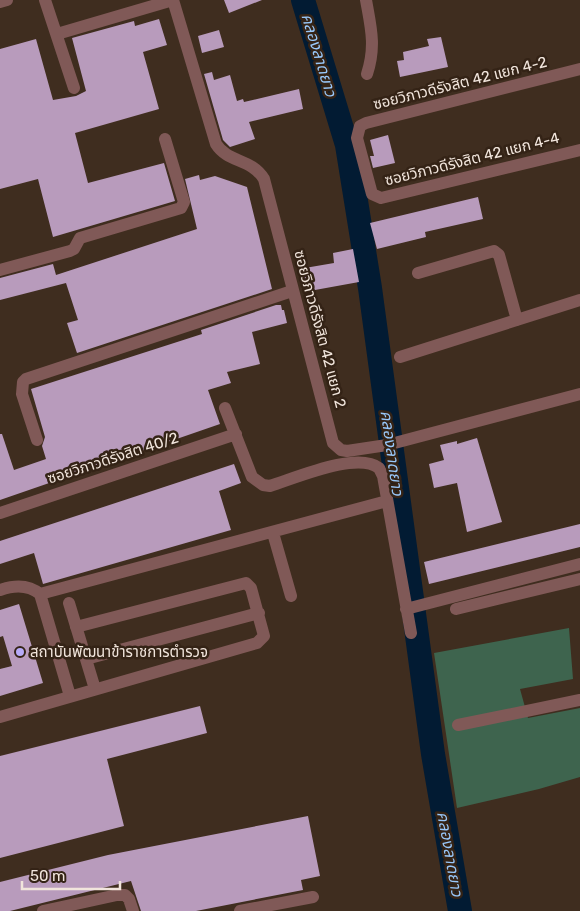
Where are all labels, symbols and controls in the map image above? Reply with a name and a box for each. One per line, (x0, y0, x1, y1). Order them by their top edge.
water label: คลองลาดยาว (297, 11, 341, 100)
street label: ซอยวิภาวดีรังสิต 42 แยก 4-2 (371, 53, 549, 113)
street label: ซอยวิภาวดีรังสิต 42 แยก 4-4 (383, 129, 561, 189)
street label: ซอยวิภาวดีรังสิต 42 แยก 2 (290, 248, 350, 410)
water label: คลองลาดยาว (377, 409, 408, 498)
street label: ซอยวิภาวดีรังสิต 40/2 (45, 428, 181, 488)
place label: สถาบันพัฒนาข้าราชการตำรวจ (30, 643, 208, 661)
marker: สถาบันพัฒนาข้าราชการตำรวจ (14, 646, 26, 658)
water label: คลองลาดยาว (433, 810, 467, 899)
scale bar (22, 858, 120, 890)
text: 50 m (30, 867, 65, 885)

